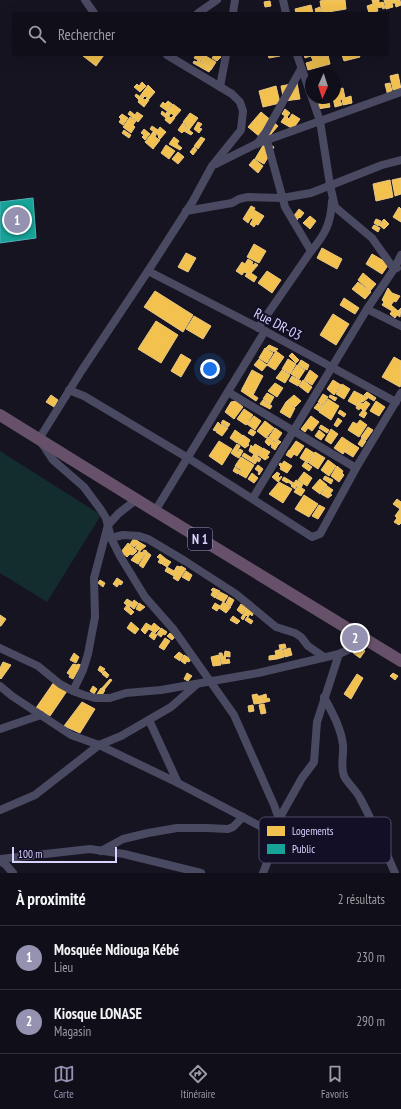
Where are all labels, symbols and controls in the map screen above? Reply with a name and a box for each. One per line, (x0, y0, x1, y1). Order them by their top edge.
search box (12, 12, 389, 56)
icon: search (26, 23, 48, 45)
text: Rechercher (58, 25, 115, 44)
north arrow (305, 68, 341, 104)
pin: 1 (4, 205, 30, 235)
street label: Rue DR-03 (251, 304, 305, 344)
your location (200, 359, 220, 379)
road number: N 1 (188, 528, 212, 550)
pin: 2 (342, 623, 368, 653)
legend (259, 817, 391, 863)
text: Logements (292, 824, 334, 838)
text: Public (292, 842, 315, 856)
scale bar (12, 845, 117, 864)
text: 100 m (18, 847, 42, 861)
text: À proximité (16, 888, 86, 910)
text: 2 résultats (338, 891, 385, 908)
text: Mosquée Ndiouga Kébé (54, 940, 179, 959)
text: 1 (26, 949, 32, 966)
text: 230 m (356, 949, 385, 966)
text: Lieu (54, 959, 73, 976)
text: Kiosque LONASE (54, 1004, 142, 1023)
text: 2 (26, 1013, 32, 1030)
text: 290 m (356, 1013, 385, 1030)
text: Magasin (54, 1023, 91, 1040)
tab: Carte (53, 1063, 75, 1101)
tab: Itinéraire (181, 1063, 215, 1101)
tab: Favoris (321, 1063, 348, 1101)

